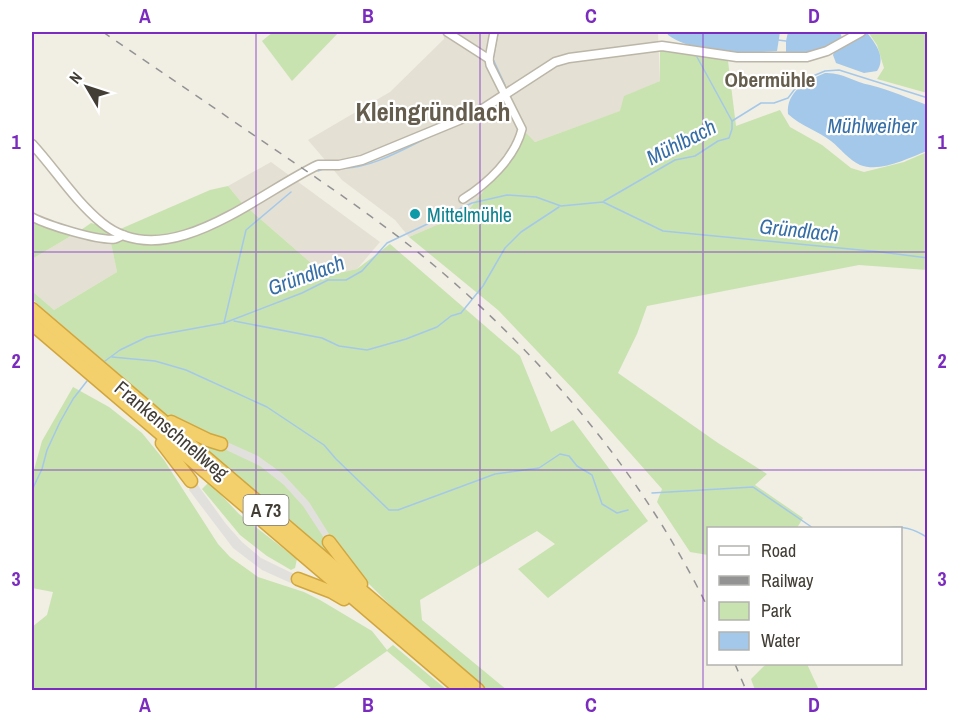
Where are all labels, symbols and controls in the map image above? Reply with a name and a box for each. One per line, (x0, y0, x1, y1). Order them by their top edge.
text: A (139, 2, 151, 29)
text: B (362, 2, 374, 29)
text: C (585, 2, 597, 29)
text: D (808, 2, 820, 29)
north arrow (57, 57, 117, 117)
district label: Obermühle (725, 65, 815, 94)
text: N (64, 67, 87, 88)
district label: Kleingründlach (355, 94, 511, 129)
water label: Mühlweiher (828, 111, 918, 140)
water label: Mühlbach (641, 112, 721, 172)
text: 1 (11, 128, 21, 155)
text: 1 (937, 128, 947, 155)
place label: Mittelmühle (427, 201, 512, 228)
marker: Mittelmühle (408, 207, 422, 221)
water label: Gründlach (758, 211, 840, 249)
water label: Gründlach (264, 248, 348, 302)
text: 2 (11, 347, 21, 374)
text: 2 (937, 347, 947, 374)
street label: Frankenschnellweg (109, 374, 235, 486)
road number: A 73 (244, 495, 288, 525)
legend (707, 527, 902, 665)
text: Road (761, 538, 796, 563)
text: 3 (11, 565, 21, 592)
text: 3 (937, 565, 947, 592)
text: Railway (761, 568, 814, 593)
text: Park (761, 598, 792, 623)
text: Water (761, 628, 800, 653)
text: A (139, 691, 151, 718)
text: B (362, 691, 374, 718)
text: C (585, 691, 597, 718)
text: D (808, 691, 820, 718)

